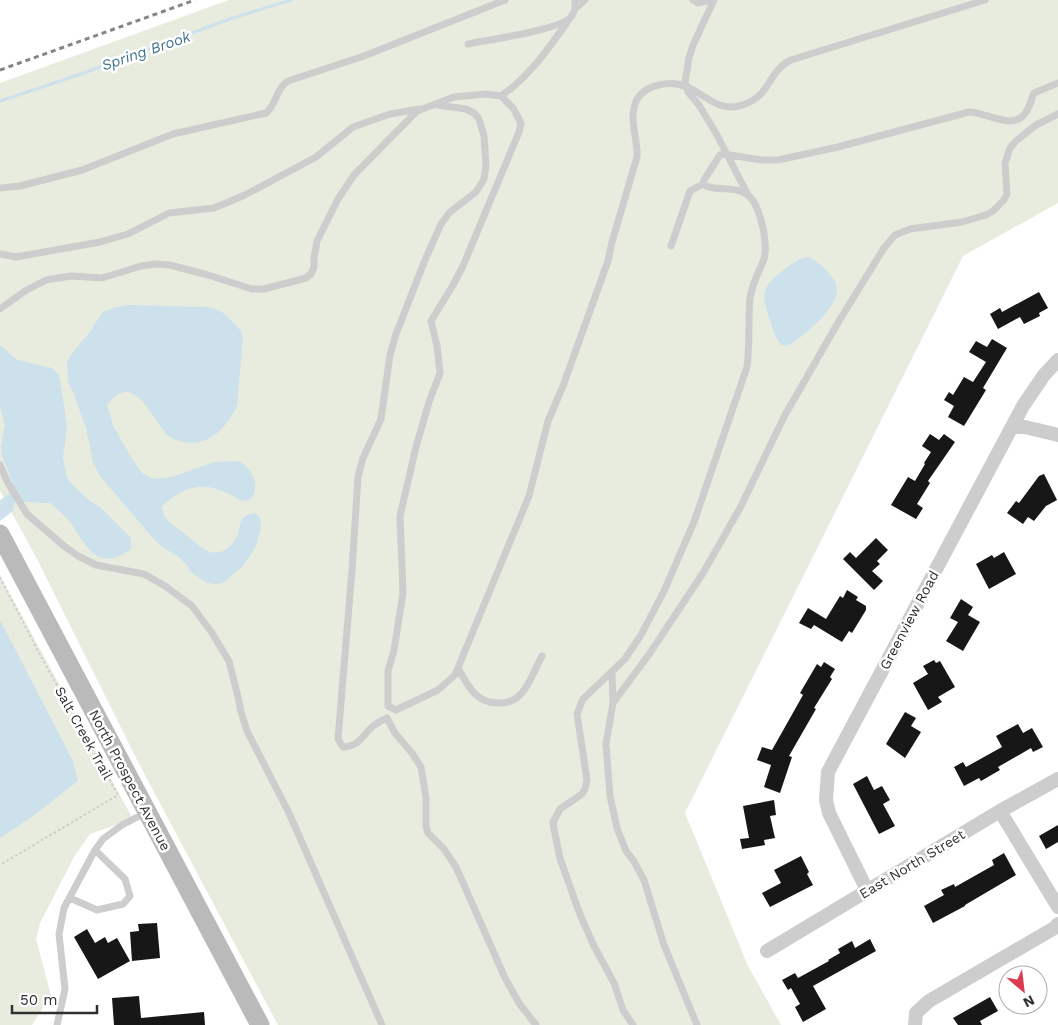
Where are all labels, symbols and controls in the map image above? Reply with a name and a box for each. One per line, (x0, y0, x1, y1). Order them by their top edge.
water label: Spring Brook (99, 27, 194, 75)
street label: Greenview Road (876, 568, 942, 672)
street label: Salt Creek Trail (52, 684, 116, 783)
street label: North Prospect Avenue (86, 707, 174, 853)
street label: East North Street (856, 826, 968, 902)
north arrow (998, 965, 1048, 1015)
scale bar (12, 982, 98, 1014)
text: 50 m (20, 991, 57, 1009)
text: N (1021, 992, 1037, 1011)

